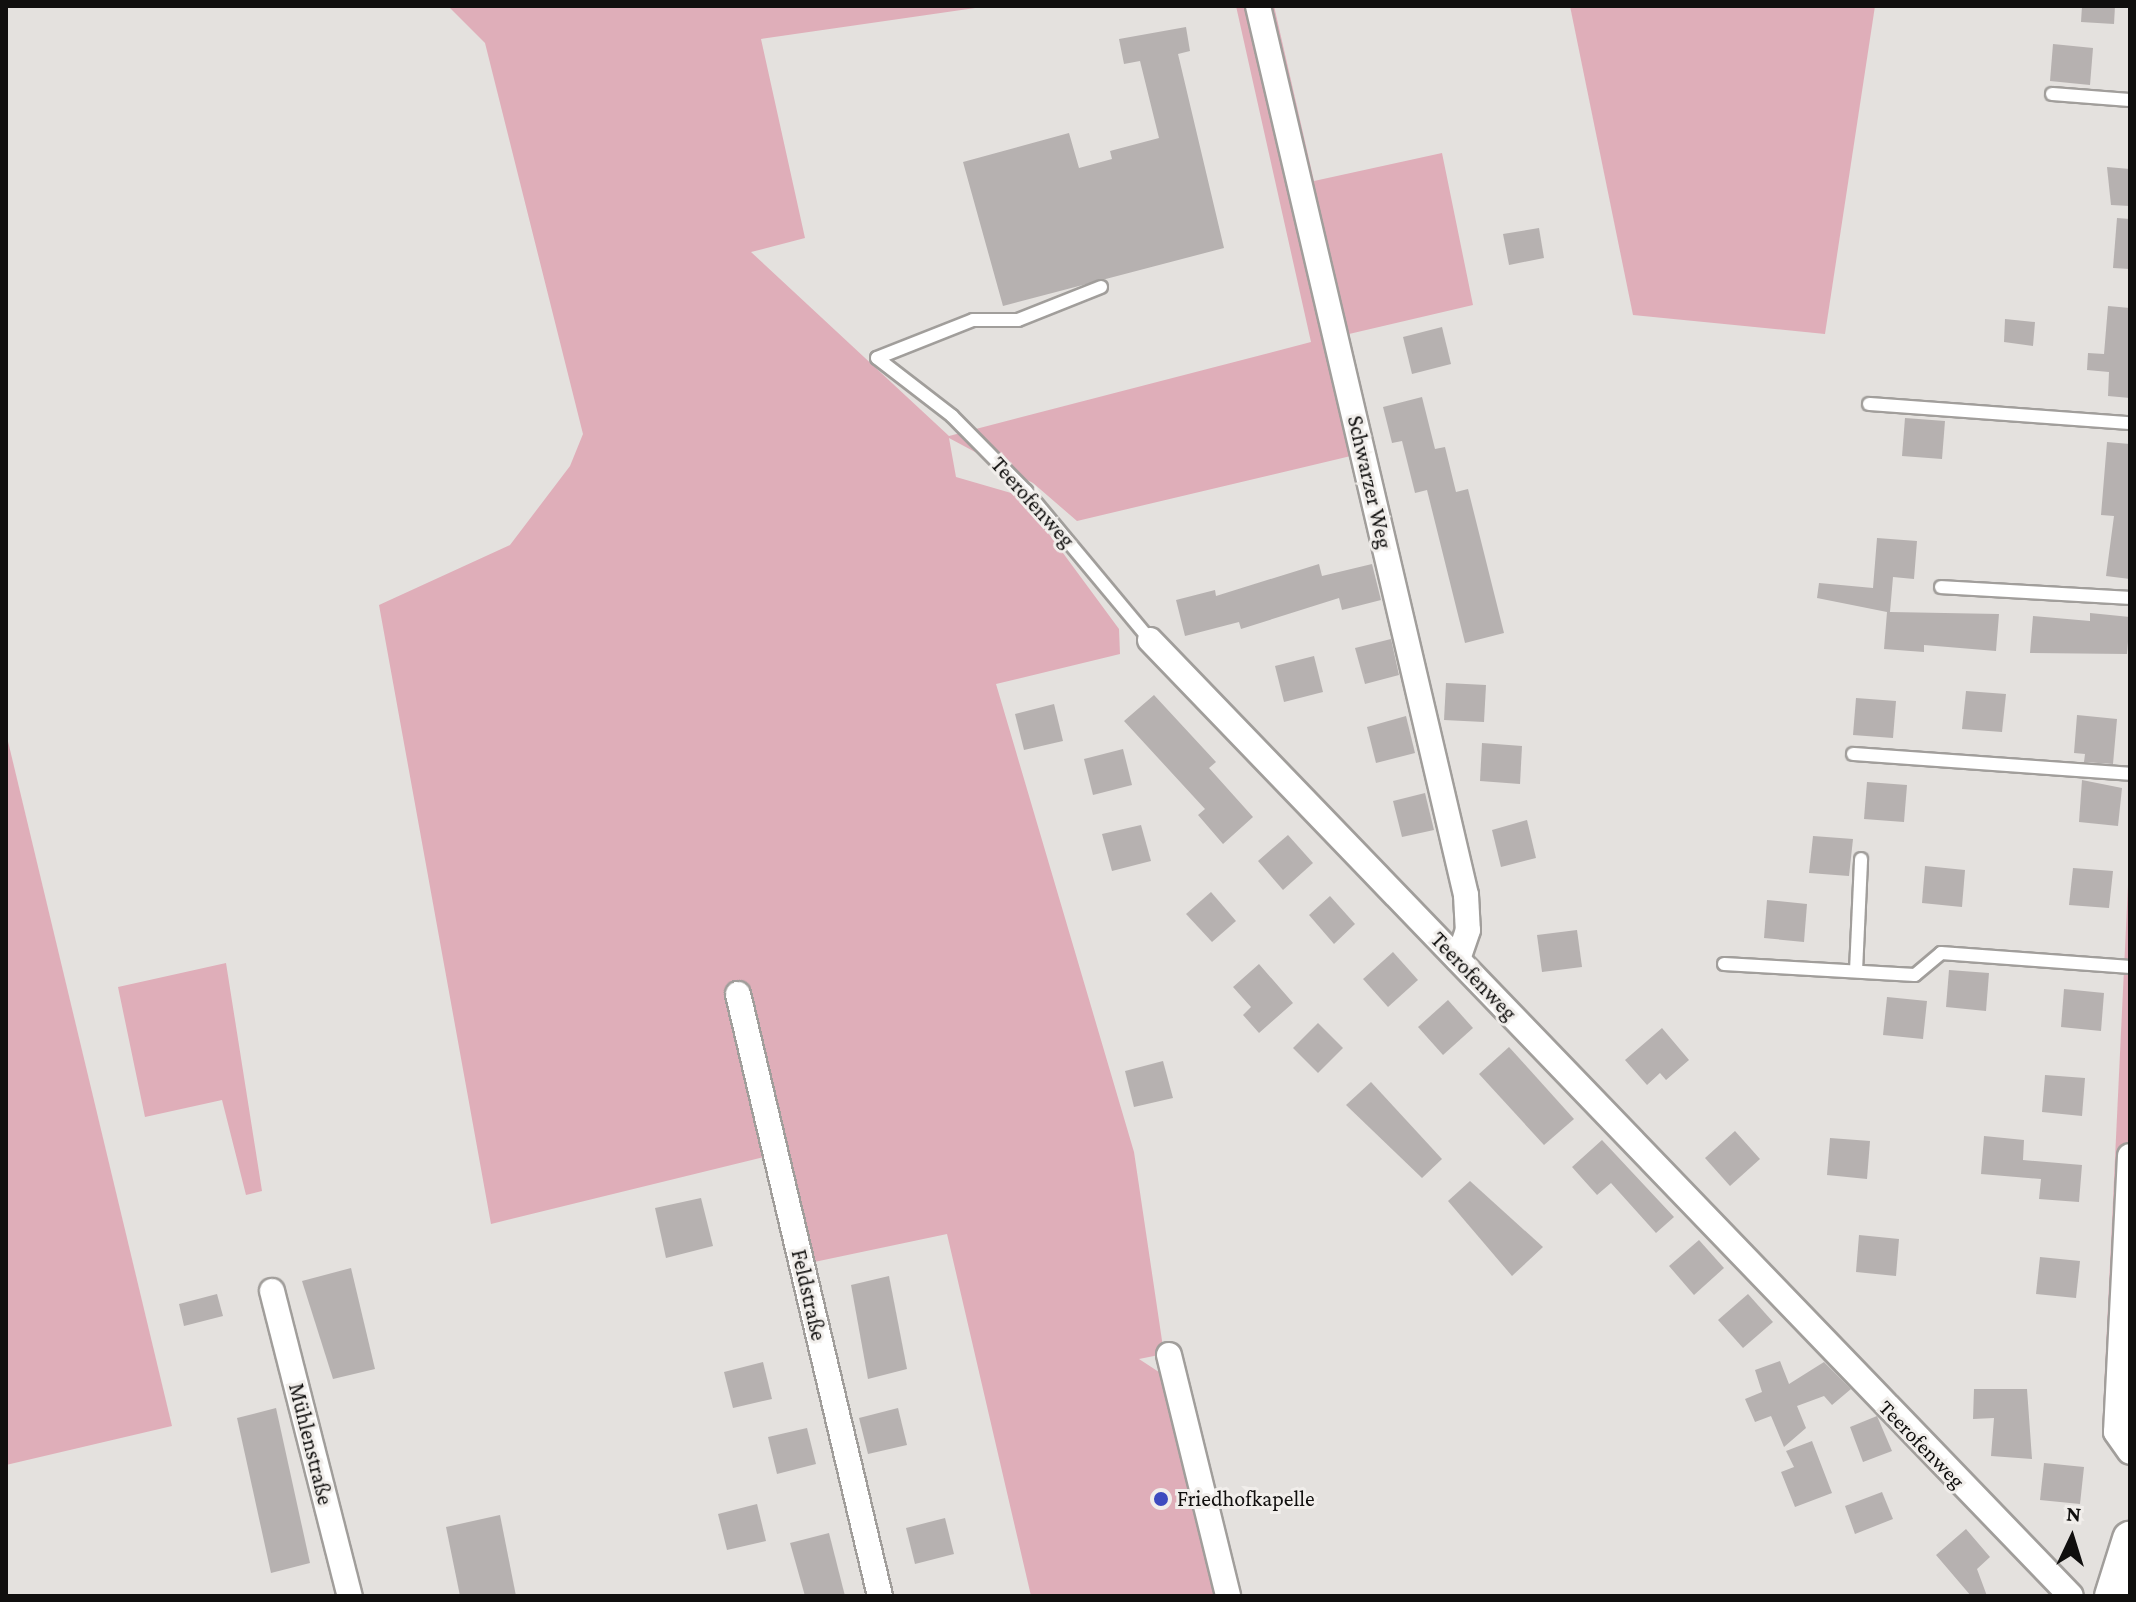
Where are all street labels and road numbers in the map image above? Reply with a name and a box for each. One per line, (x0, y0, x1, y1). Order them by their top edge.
street label: Schwarzer Weg (1342, 413, 1398, 551)
street label: Teerofenweg (985, 451, 1081, 553)
street label: Teerofenweg (1425, 926, 1523, 1026)
street label: Feldstraße (786, 1247, 832, 1343)
street label: Mühlenstraße (283, 1380, 339, 1508)
street label: Teerofenweg (1873, 1394, 1971, 1494)

